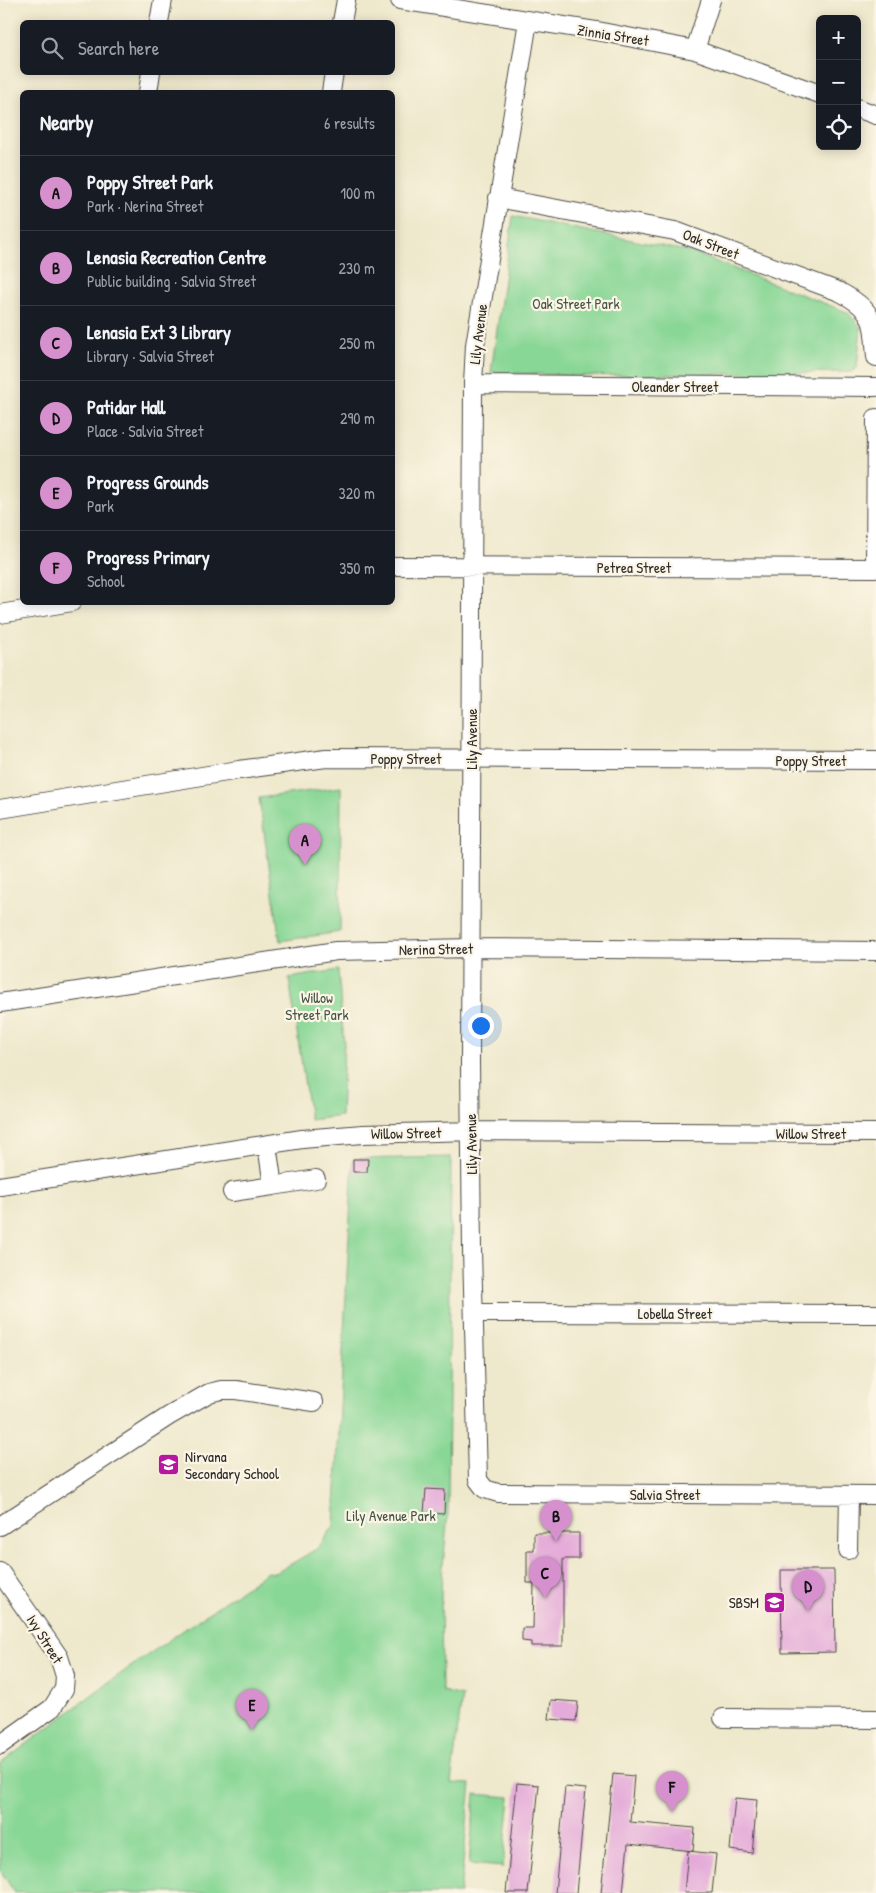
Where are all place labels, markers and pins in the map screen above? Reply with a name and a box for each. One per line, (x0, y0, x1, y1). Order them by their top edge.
pin: A (289, 824, 321, 865)
place label: Nirvana Secondary School (185, 1446, 279, 1484)
school or university icon: Nirvana Secondary School (157, 1453, 181, 1477)
pin: B (540, 1500, 572, 1541)
pin: C (529, 1557, 561, 1598)
pin: D (792, 1570, 824, 1611)
school or university icon: SBSM (763, 1590, 787, 1614)
place label: SBSM (729, 1592, 759, 1613)
pin: E (236, 1689, 268, 1730)
pin: F (656, 1771, 688, 1812)

